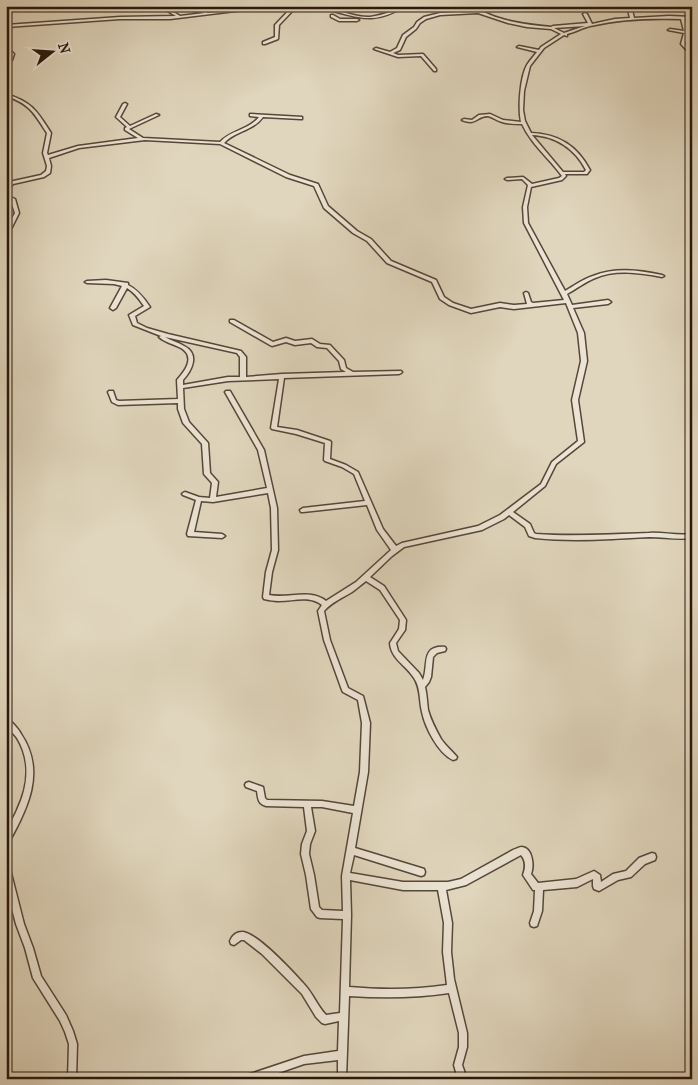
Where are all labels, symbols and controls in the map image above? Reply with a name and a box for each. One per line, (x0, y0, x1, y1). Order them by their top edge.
north arrow (28, 28, 78, 78)
text: N (54, 41, 74, 56)

